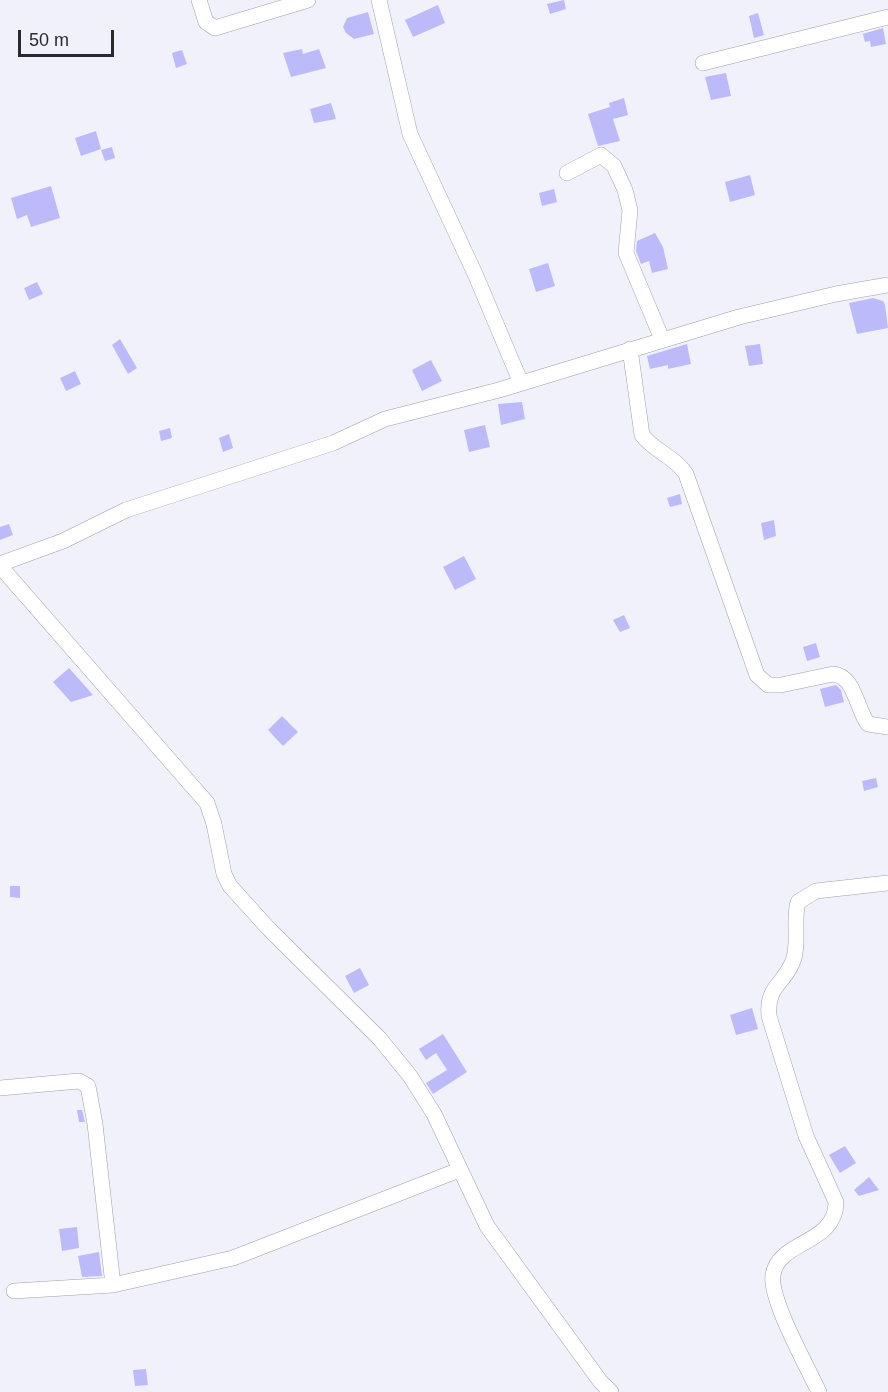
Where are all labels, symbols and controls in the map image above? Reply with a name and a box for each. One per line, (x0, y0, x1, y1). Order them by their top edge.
scale bar (21, 18, 117, 56)
text: 50 m (29, 30, 69, 50)

